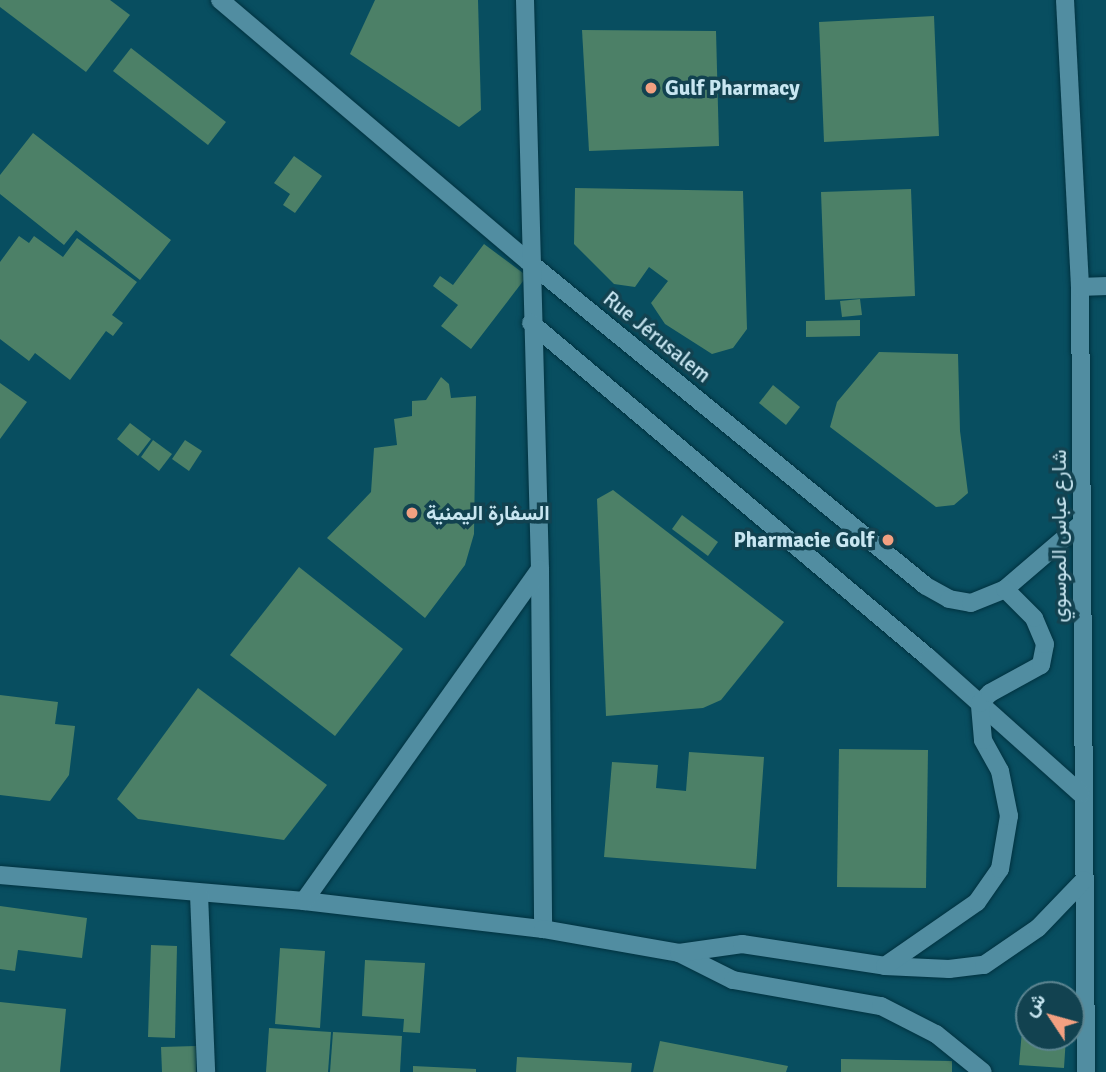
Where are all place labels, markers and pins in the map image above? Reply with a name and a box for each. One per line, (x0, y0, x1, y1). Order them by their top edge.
place label: Gulf Pharmacy (665, 75, 800, 101)
marker: Gulf Pharmacy (643, 80, 659, 96)
place label: السفارة اليمنية (426, 500, 550, 526)
marker: السفارة اليمنية (404, 505, 420, 521)
place label: Pharmacie Golf (733, 527, 874, 553)
marker: Pharmacie Golf (880, 532, 896, 548)

